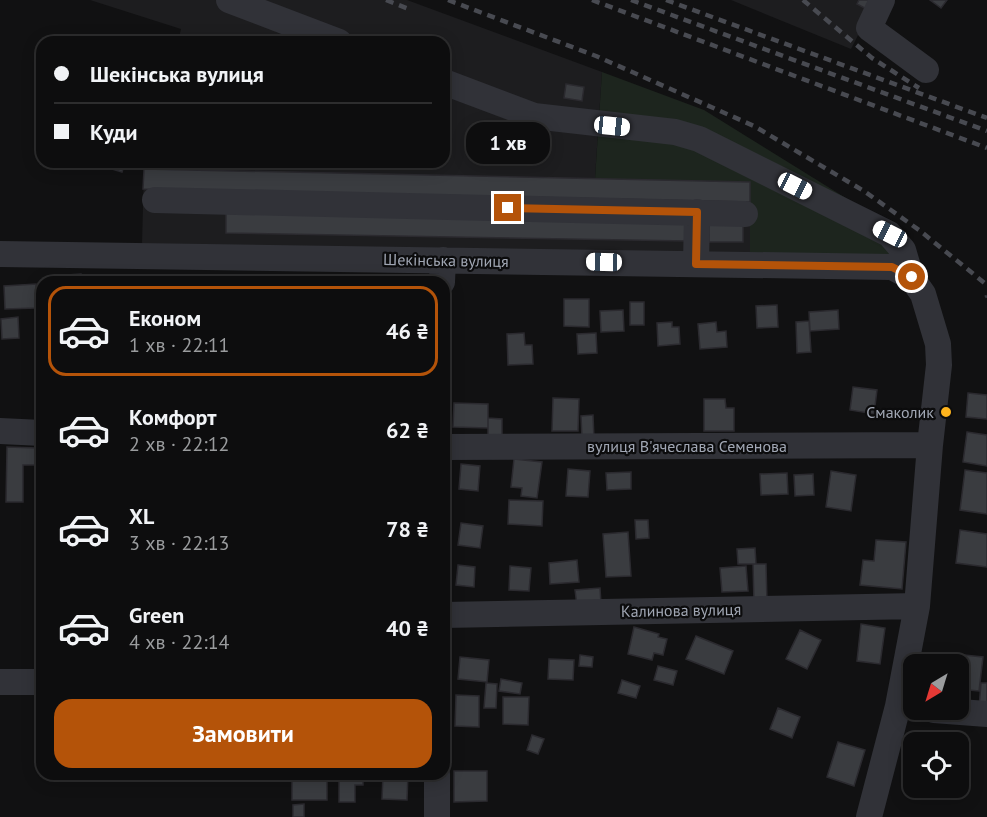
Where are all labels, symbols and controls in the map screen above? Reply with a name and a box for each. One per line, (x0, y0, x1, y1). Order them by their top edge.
text: Шекінська вулиця (90, 60, 264, 88)
car (593, 115, 631, 137)
text: Куди (90, 118, 138, 146)
callout: 1 хв (466, 121, 550, 163)
text: 1 хв (490, 130, 527, 156)
car (775, 170, 815, 202)
route end (494, 194, 521, 221)
car (870, 218, 910, 250)
street label: Шекінська вулиця (383, 249, 509, 271)
car (586, 253, 622, 271)
route start (898, 263, 925, 290)
icon: car (57, 304, 111, 358)
text: Економ (129, 304, 201, 332)
text: 46 ₴ (386, 317, 429, 345)
text: 1 хв · 22:11 (129, 332, 230, 358)
place label: Смаколик (866, 402, 934, 422)
icon: car (57, 403, 111, 457)
text: Комфорт (129, 403, 217, 431)
marker: Смаколик (939, 405, 953, 419)
text: 62 ₴ (386, 416, 429, 444)
text: 2 хв · 22:12 (129, 431, 230, 457)
street label: вулиця В'ячеслава Семенова (587, 436, 787, 456)
icon: car (57, 502, 111, 556)
text: XL (129, 502, 154, 530)
text: 78 ₴ (386, 515, 429, 543)
text: 3 хв · 22:13 (129, 530, 230, 556)
street label: Калинова вулиця (621, 599, 741, 621)
icon: car (57, 601, 111, 655)
text: Green (129, 601, 184, 629)
text: 40 ₴ (386, 614, 429, 642)
text: 4 хв · 22:14 (129, 629, 230, 655)
north arrow (903, 654, 969, 720)
map controls (903, 654, 969, 798)
button: Замовити (54, 699, 432, 768)
button: locate (903, 732, 969, 798)

